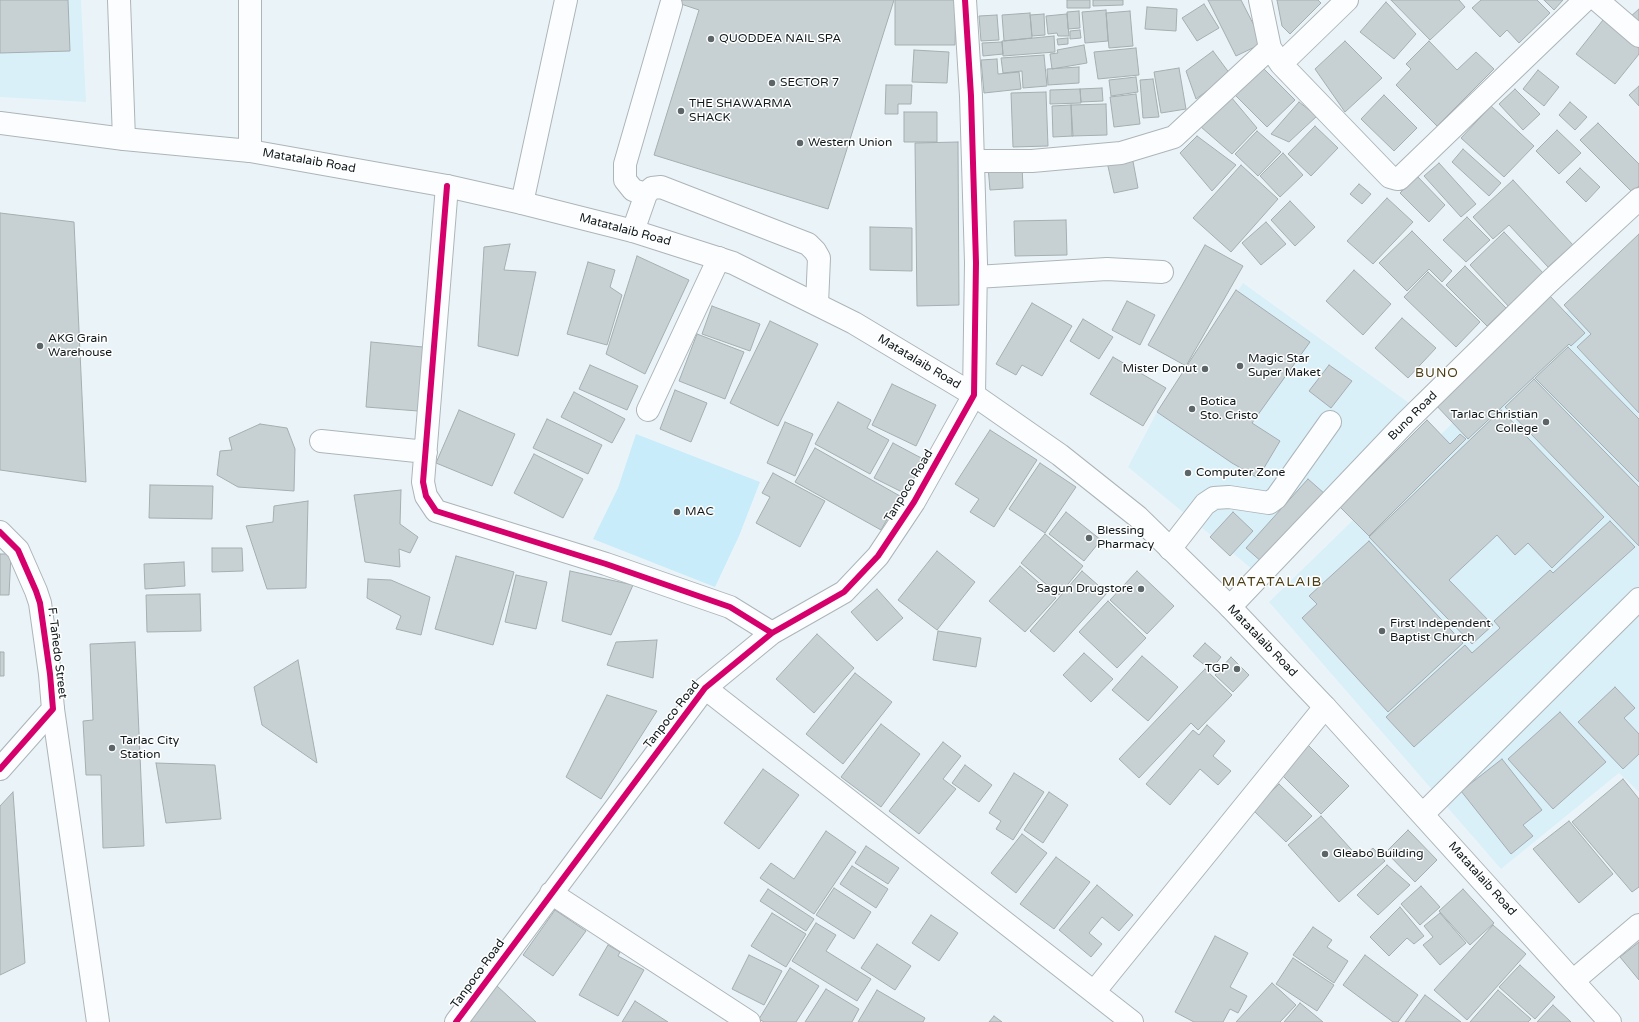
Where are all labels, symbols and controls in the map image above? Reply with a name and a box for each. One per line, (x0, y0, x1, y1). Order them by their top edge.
place label: QUODDEA NAIL SPA (719, 32, 841, 46)
marker: QUODDEA NAIL SPA (706, 34, 716, 44)
place label: SECTOR 7 (780, 76, 839, 90)
marker: SECTOR 7 (767, 78, 777, 88)
place label: THE SHAWARMA SHACK (689, 97, 792, 125)
marker: THE SHAWARMA SHACK (676, 106, 686, 116)
place label: Western Union (808, 136, 892, 150)
marker: Western Union (795, 138, 805, 148)
street label: Matatalaib Road (261, 146, 357, 176)
street label: Matatalaib Road (578, 211, 672, 249)
place label: AKG Grain Warehouse (48, 332, 112, 360)
street label: Matatalaib Road (875, 332, 963, 392)
marker: AKG Grain Warehouse (35, 341, 45, 351)
place label: Magic Star Super Maket (1248, 352, 1321, 380)
marker: Magic Star Super Maket (1235, 361, 1245, 371)
place label: Mister Donut (1123, 362, 1197, 376)
marker: Mister Donut (1200, 364, 1210, 374)
district label: BUNO (1415, 366, 1459, 382)
street label: Buno Road (1385, 388, 1441, 444)
place label: Botica Sto. Cristo (1200, 395, 1258, 423)
marker: Botica Sto. Cristo (1187, 404, 1197, 414)
place label: Tarlac Christian College (1450, 408, 1538, 436)
marker: Tarlac Christian College (1541, 417, 1551, 427)
street label: Tanpoco Road (882, 447, 936, 525)
place label: Computer Zone (1196, 466, 1285, 480)
marker: Computer Zone (1183, 468, 1193, 478)
place label: MAC (685, 505, 714, 519)
marker: MAC (672, 507, 682, 517)
place label: Blessing Pharmacy (1097, 524, 1154, 552)
marker: Blessing Pharmacy (1084, 533, 1094, 543)
district label: MATATALAIB (1222, 574, 1322, 590)
place label: Sagun Drugstore (1036, 582, 1133, 596)
marker: Sagun Drugstore (1136, 584, 1146, 594)
street label: Matatalaib Road (1224, 602, 1300, 680)
street label: F. Tañedo Street (44, 606, 70, 700)
place label: First Independent Baptist Church (1390, 617, 1491, 645)
marker: First Independent Baptist Church (1377, 626, 1387, 636)
place label: TGP (1205, 662, 1229, 676)
marker: TGP (1232, 664, 1242, 674)
street label: Tanpoco Road (641, 678, 703, 752)
place label: Tarlac City Station (120, 734, 179, 762)
marker: Tarlac City Station (107, 743, 117, 753)
street label: Matatalaib Road (1445, 839, 1519, 919)
place label: Gleabo Building (1333, 847, 1424, 861)
marker: Gleabo Building (1320, 849, 1330, 859)
street label: Tanpoco Road (448, 937, 508, 1011)

